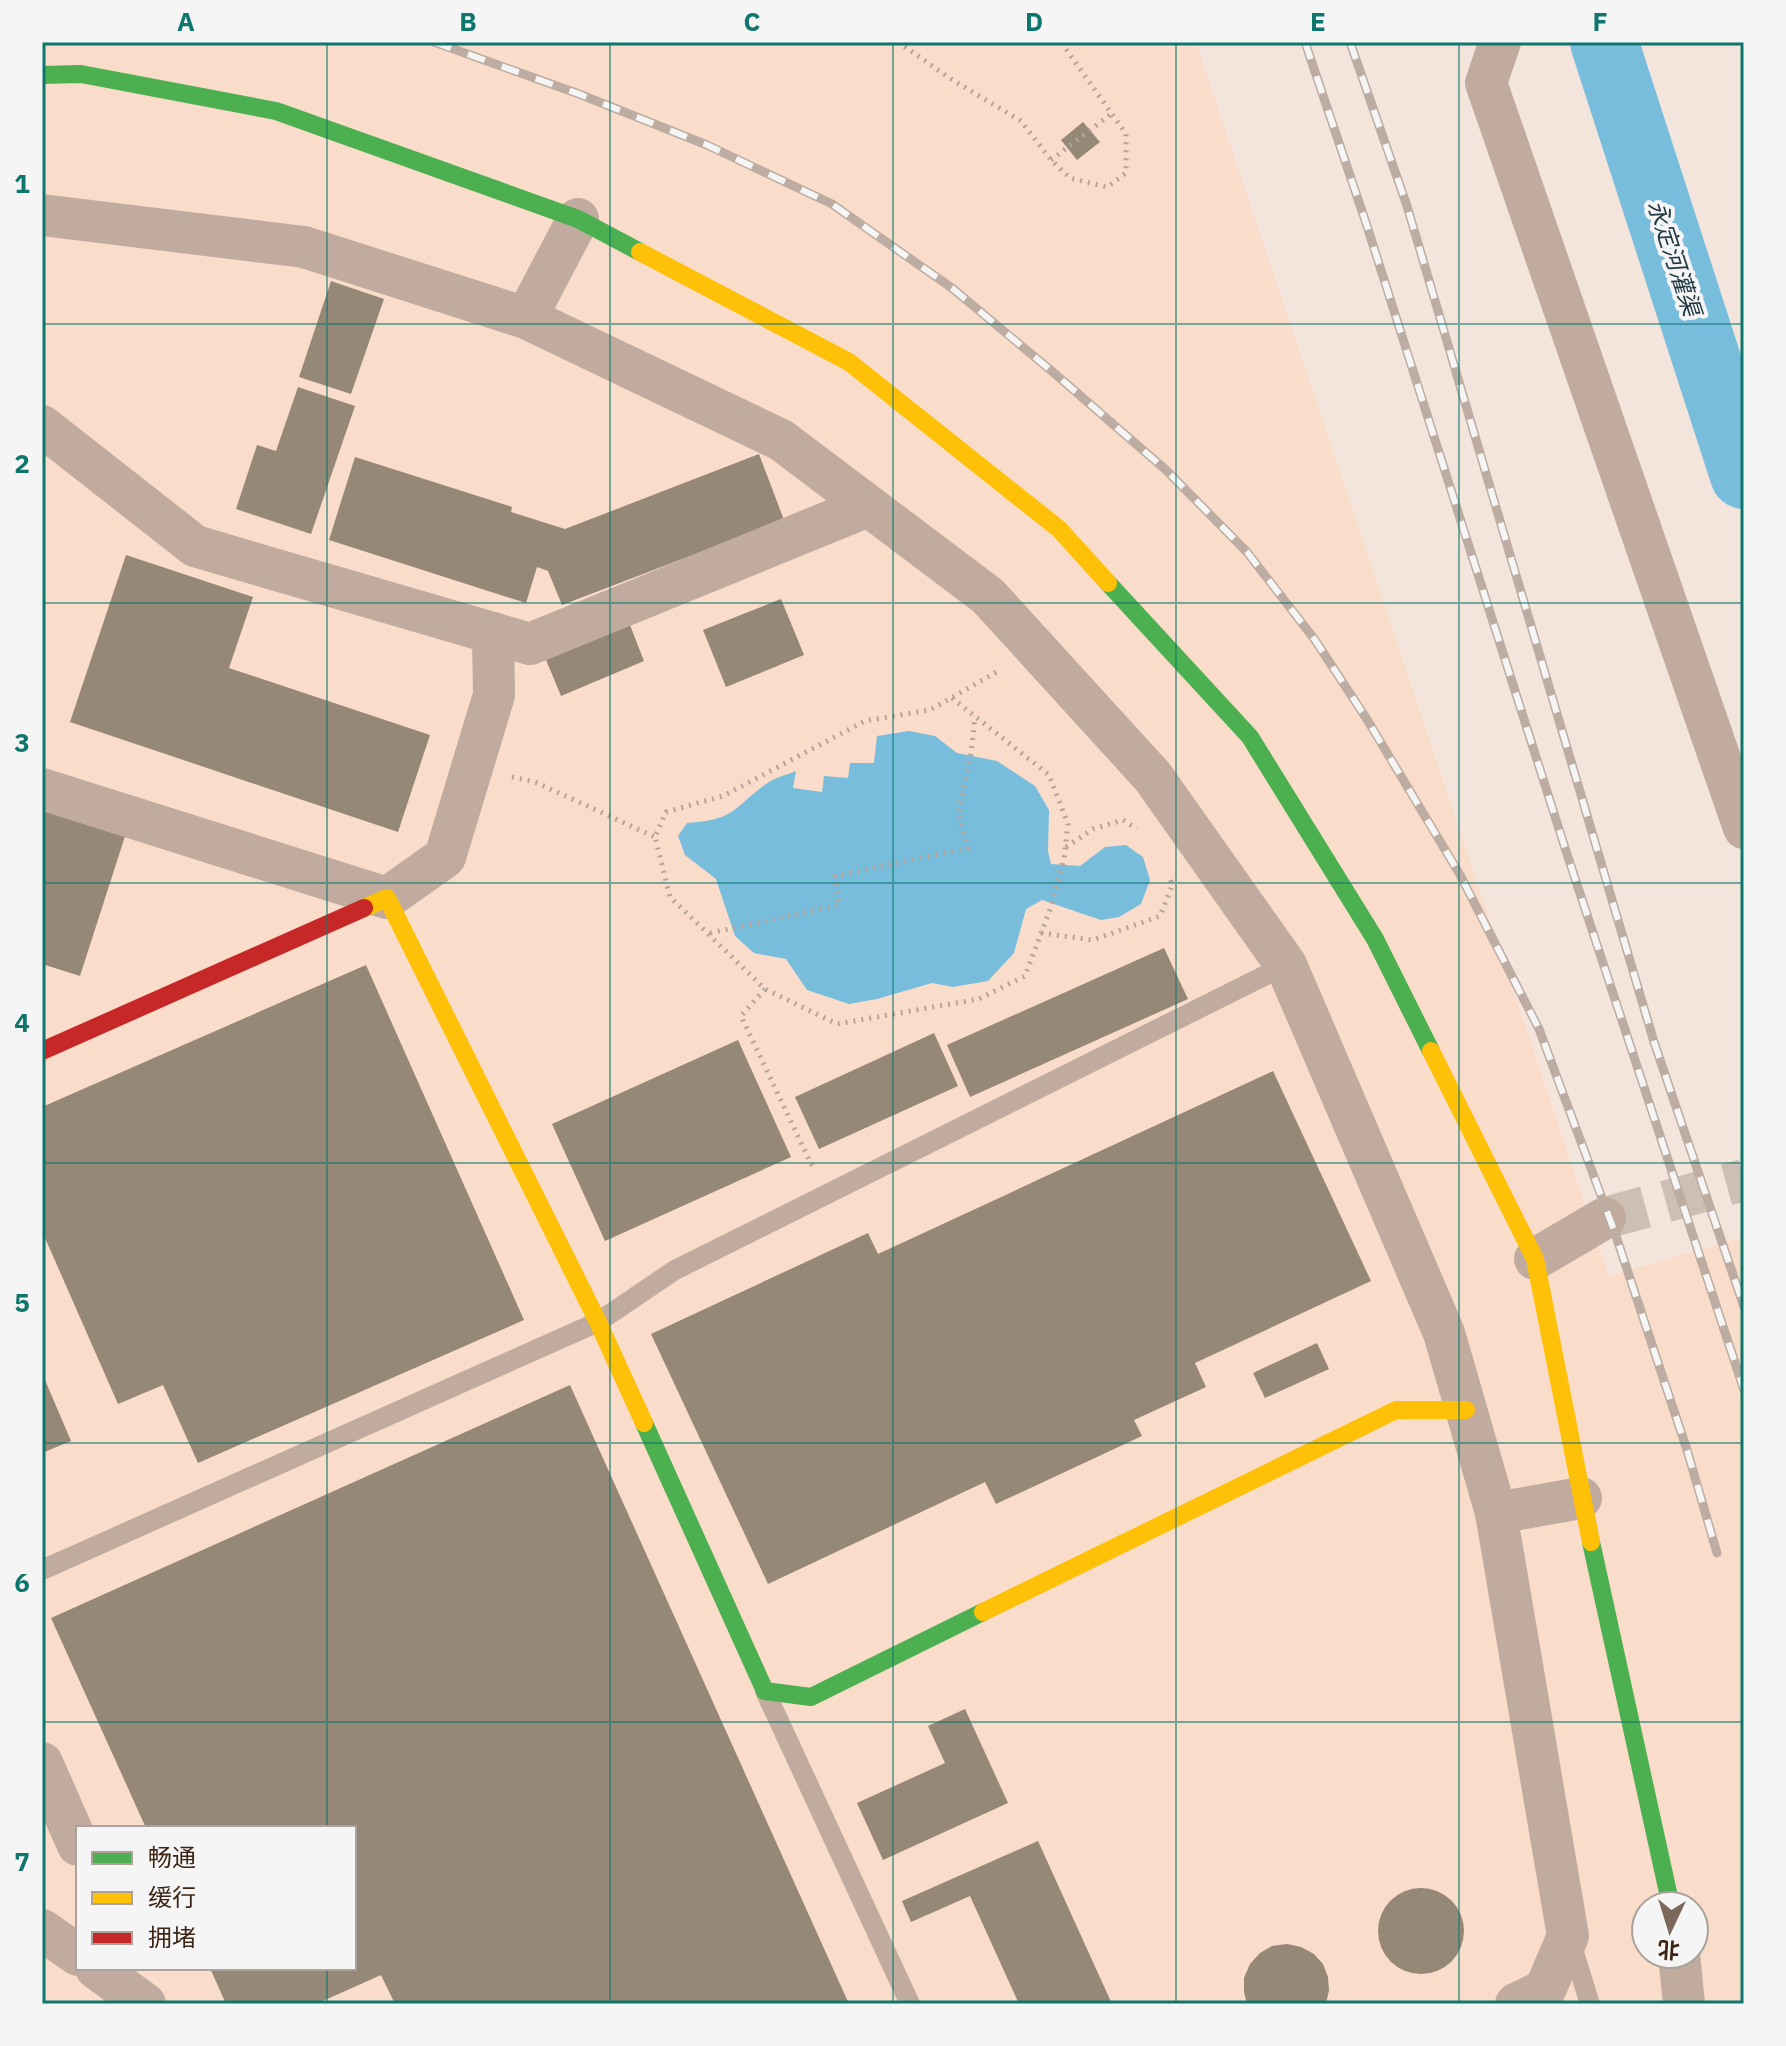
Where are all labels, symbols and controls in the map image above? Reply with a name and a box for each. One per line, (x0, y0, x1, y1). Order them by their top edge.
text: A (177, 4, 195, 38)
text: B (459, 4, 477, 38)
text: C (744, 4, 761, 38)
text: D (1025, 4, 1043, 38)
text: E (1310, 4, 1326, 38)
text: F (1592, 4, 1608, 38)
text: 1 (14, 166, 30, 200)
water label: 永定河灌渠 (1641, 196, 1710, 323)
text: 2 (14, 446, 30, 480)
text: 3 (14, 725, 30, 759)
text: 4 (14, 1005, 30, 1039)
text: 5 (14, 1285, 30, 1319)
text: 6 (14, 1565, 30, 1599)
legend (76, 1826, 356, 1970)
text: 畅通 (148, 1841, 196, 1873)
text: 7 (14, 1844, 30, 1878)
text: 缓行 (148, 1881, 196, 1913)
north arrow (1630, 1890, 1710, 1970)
text: 拥堵 (148, 1921, 196, 1953)
text: 北 (1657, 1935, 1681, 1966)

